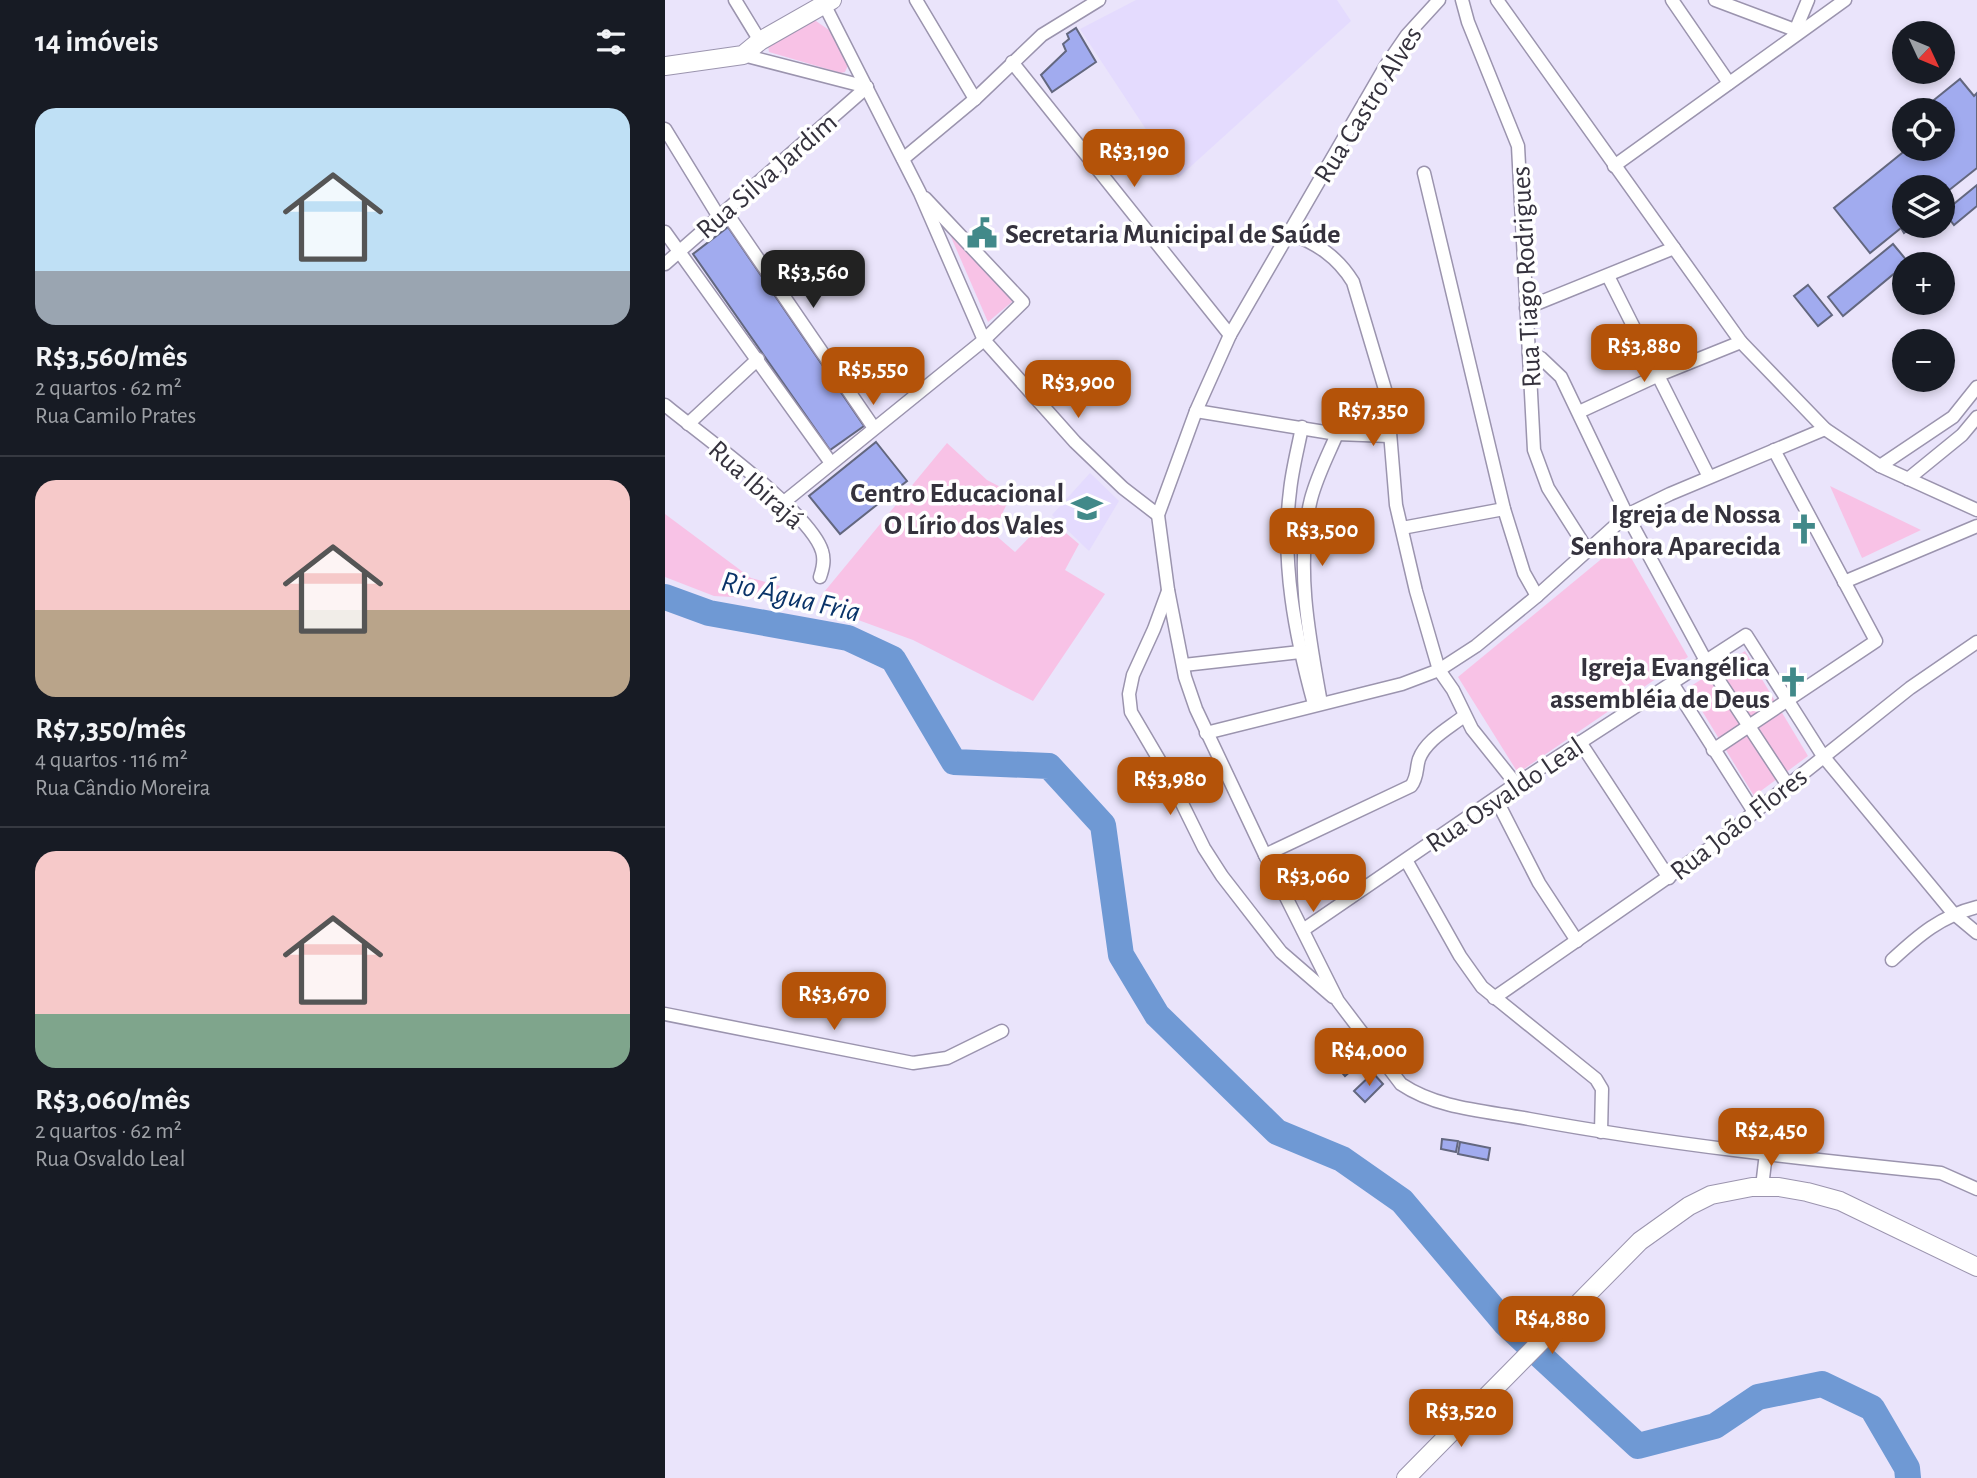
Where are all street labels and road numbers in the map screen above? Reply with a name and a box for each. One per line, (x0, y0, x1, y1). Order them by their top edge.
street label: Rua Castro Alves (1309, 22, 1428, 188)
street label: Rua Silva Jardim (692, 108, 843, 245)
street label: Rua Tiago Rodrigues (1507, 165, 1547, 388)
street label: Rua Ibirajá (703, 436, 809, 535)
street label: Rua Osvaldo Leal (1421, 733, 1589, 858)
street label: Rua João Flores (1666, 763, 1813, 886)

